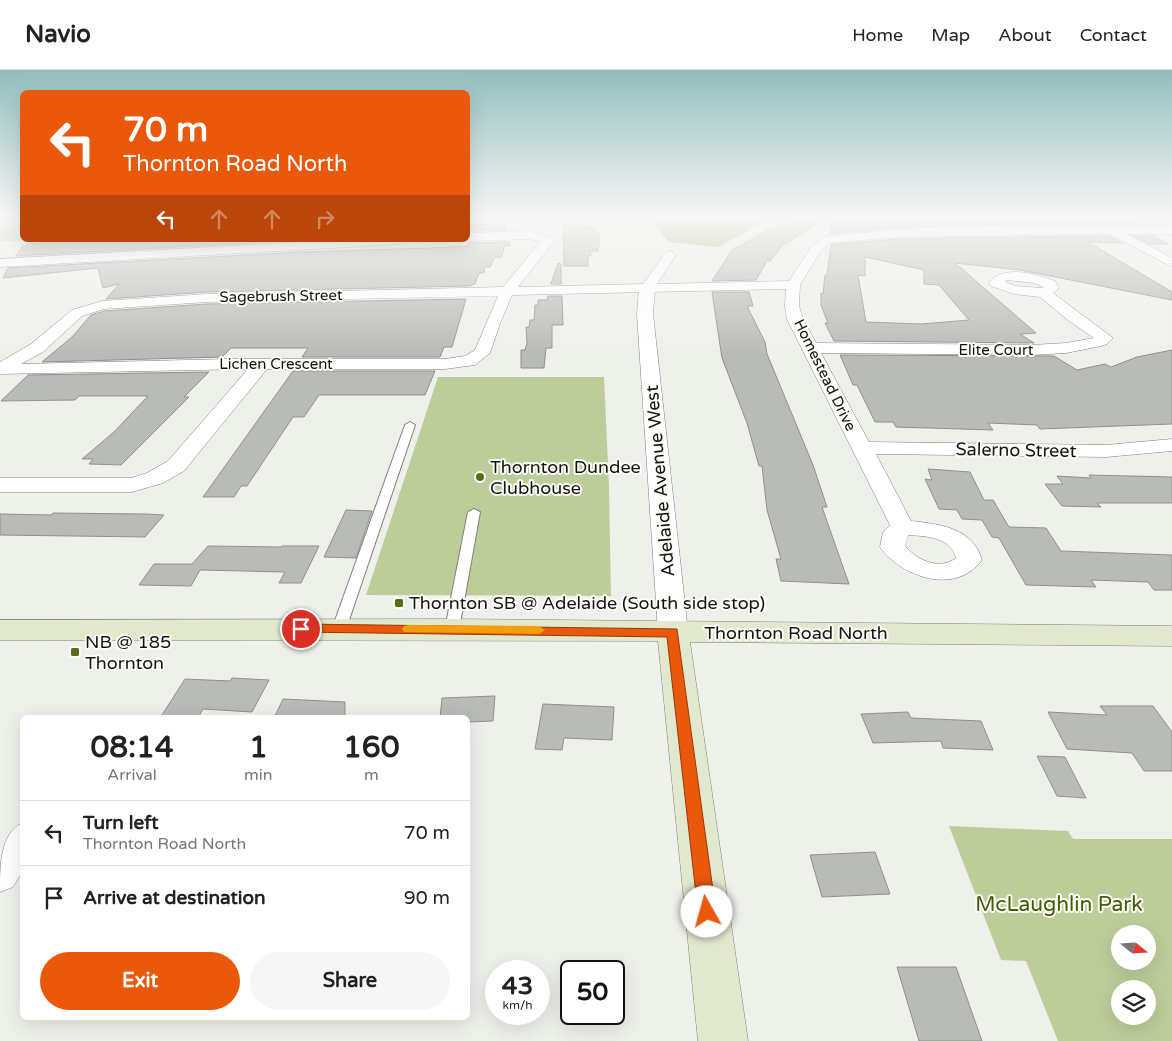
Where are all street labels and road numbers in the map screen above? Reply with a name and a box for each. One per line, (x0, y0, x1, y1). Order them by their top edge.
street label: Sagebrush Street (219, 286, 343, 306)
street label: Homestead Drive (790, 316, 860, 434)
street label: Elite Court (959, 341, 1034, 359)
street label: Lichen Crescent (219, 355, 333, 373)
street label: Adelaide Avenue West (641, 384, 679, 578)
street label: Salerno Street (955, 438, 1077, 462)
street label: Thornton Road North (704, 622, 888, 644)

